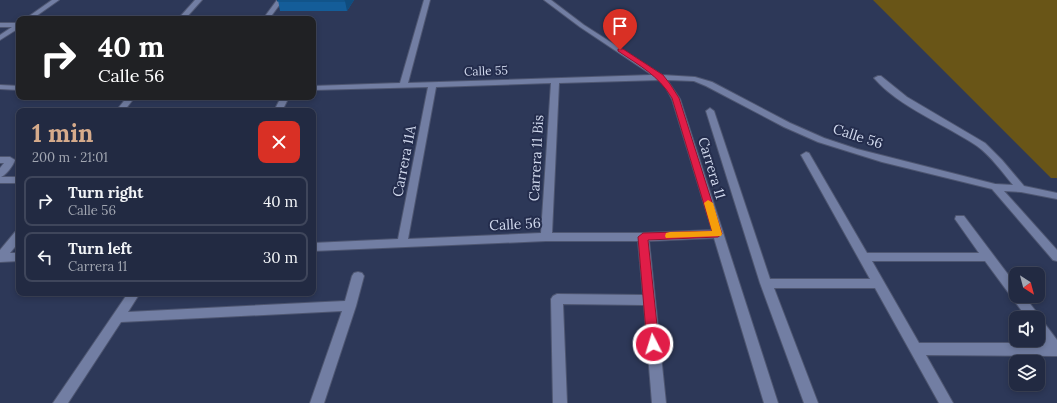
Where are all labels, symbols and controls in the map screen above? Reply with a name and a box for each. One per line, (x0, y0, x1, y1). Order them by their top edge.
pin (603, 9, 637, 50)
icon: arrive (609, 15, 631, 37)
text: 40 m (98, 29, 164, 65)
icon: right (32, 32, 84, 84)
street label: Calle 55 (464, 62, 508, 79)
text: Calle 56 (98, 64, 164, 87)
street label: Carrera 11 Bis (525, 114, 547, 202)
text: 1 min (32, 118, 93, 149)
street label: Calle 56 (831, 119, 885, 153)
button: close (258, 121, 300, 163)
street label: Carrera 11A (388, 123, 420, 198)
street label: Carrera 11 (694, 135, 730, 201)
text: 200 m · 21:01 (32, 149, 108, 166)
text: Turn right (68, 183, 144, 202)
icon: right (34, 190, 56, 212)
text: 40 m (263, 192, 298, 211)
text: Calle 56 (68, 202, 116, 219)
street label: Calle 56 (489, 214, 541, 234)
text: Turn left (68, 239, 132, 258)
icon: left (34, 246, 56, 268)
text: 30 m (263, 248, 298, 267)
text: Carrera 11 (68, 258, 127, 275)
north arrow (1009, 267, 1045, 303)
map controls (1009, 267, 1045, 391)
button: sound (1009, 311, 1045, 347)
position arrow (632, 323, 674, 365)
button: layers (1009, 355, 1045, 391)

